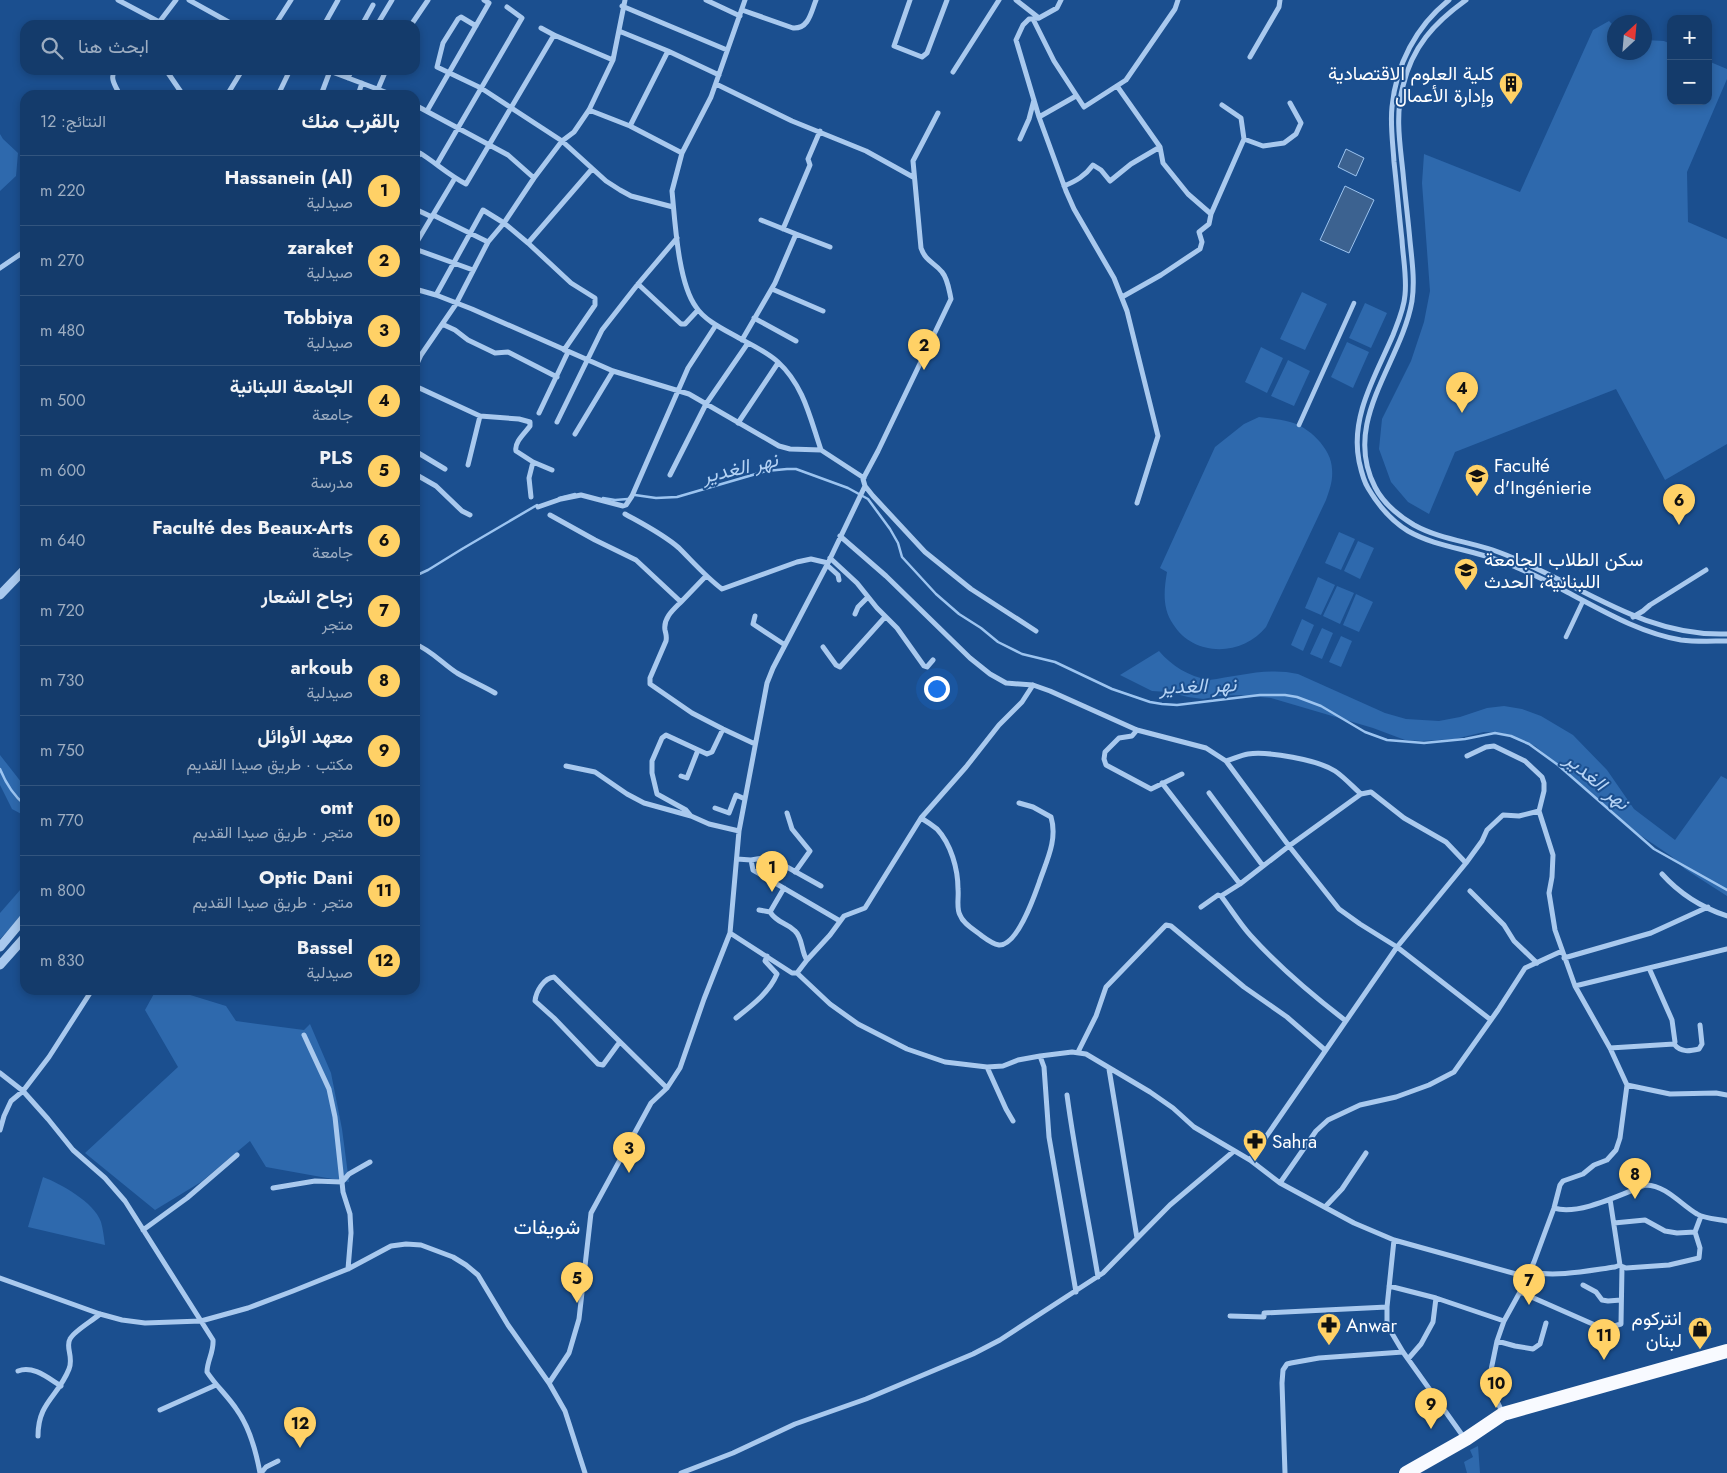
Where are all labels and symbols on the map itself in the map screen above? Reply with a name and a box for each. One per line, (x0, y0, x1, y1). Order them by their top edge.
north arrow (1607, 15, 1652, 60)
place label: كلية العلوم الاقتصادية وإدارة الأعمال (1328, 60, 1494, 109)
building icon: كلية العلوم الاقتصادية وإدارة الأعمال (1498, 71, 1524, 105)
pin: 2 (908, 329, 940, 370)
pin: 4 (1446, 372, 1478, 413)
water label: نهر الغدير (698, 445, 782, 491)
place label: Faculté d'Ingénierie (1494, 452, 1592, 501)
school or university icon: Faculté d'Ingénierie (1464, 463, 1490, 497)
pin: 6 (1663, 484, 1695, 525)
place label: سكن الطلاب الجامعة اللبنانية، الحدث (1484, 546, 1643, 595)
school or university icon: سكن الطلاب الجامعة اللبنانية، الحدث (1453, 557, 1479, 591)
water label: نهر الغدير (1157, 670, 1238, 702)
your location (924, 676, 950, 702)
water label: نهر الغدير (1557, 744, 1637, 818)
pin: 1 (756, 851, 788, 892)
pharmacy icon: Sahra (1242, 1128, 1268, 1162)
place label: Sahra (1272, 1128, 1317, 1155)
pin: 3 (613, 1132, 645, 1173)
pin: 8 (1619, 1158, 1651, 1199)
district label: شويفات (514, 1212, 580, 1242)
pin: 5 (561, 1262, 593, 1303)
pin: 7 (1513, 1264, 1545, 1305)
place label: انتركوم لبنان (1632, 1305, 1682, 1354)
pharmacy icon: Anwar (1316, 1312, 1342, 1346)
place label: Anwar (1346, 1312, 1397, 1339)
shop icon: انتركوم لبنان (1687, 1316, 1713, 1350)
pin: 11 (1588, 1319, 1620, 1360)
pin: 10 (1480, 1367, 1512, 1408)
pin: 9 (1415, 1388, 1447, 1429)
pin: 12 (284, 1407, 316, 1448)

